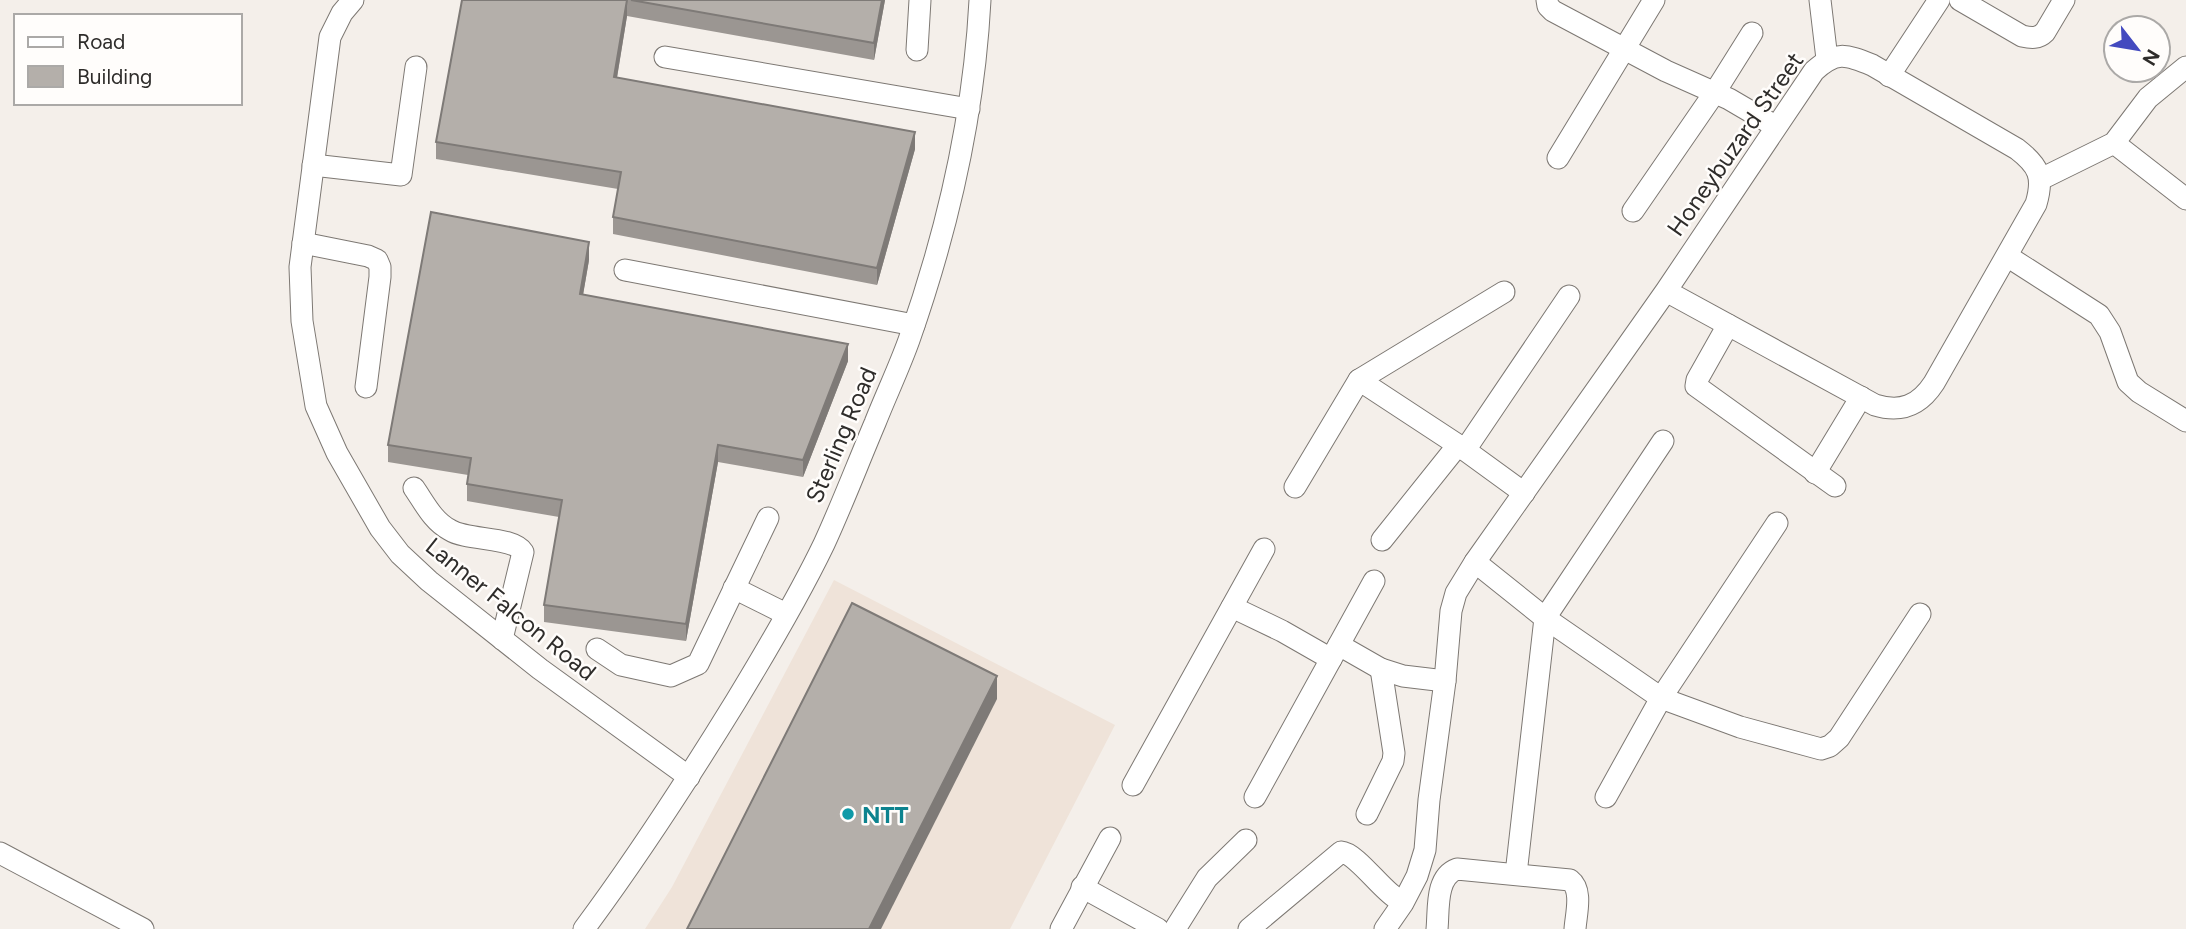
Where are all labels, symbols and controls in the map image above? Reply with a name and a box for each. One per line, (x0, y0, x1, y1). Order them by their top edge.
legend (14, 14, 242, 105)
north arrow (2102, 14, 2172, 84)
text: Road (77, 29, 125, 54)
text: N (2138, 45, 2165, 70)
street label: Honeybuzard Street (1661, 47, 1809, 241)
text: Building (77, 64, 152, 89)
street label: Sterling Road (799, 363, 883, 507)
street label: Lanner Falcon Road (420, 531, 602, 687)
place label: NTT (862, 800, 909, 829)
marker: NTT (840, 806, 856, 822)

